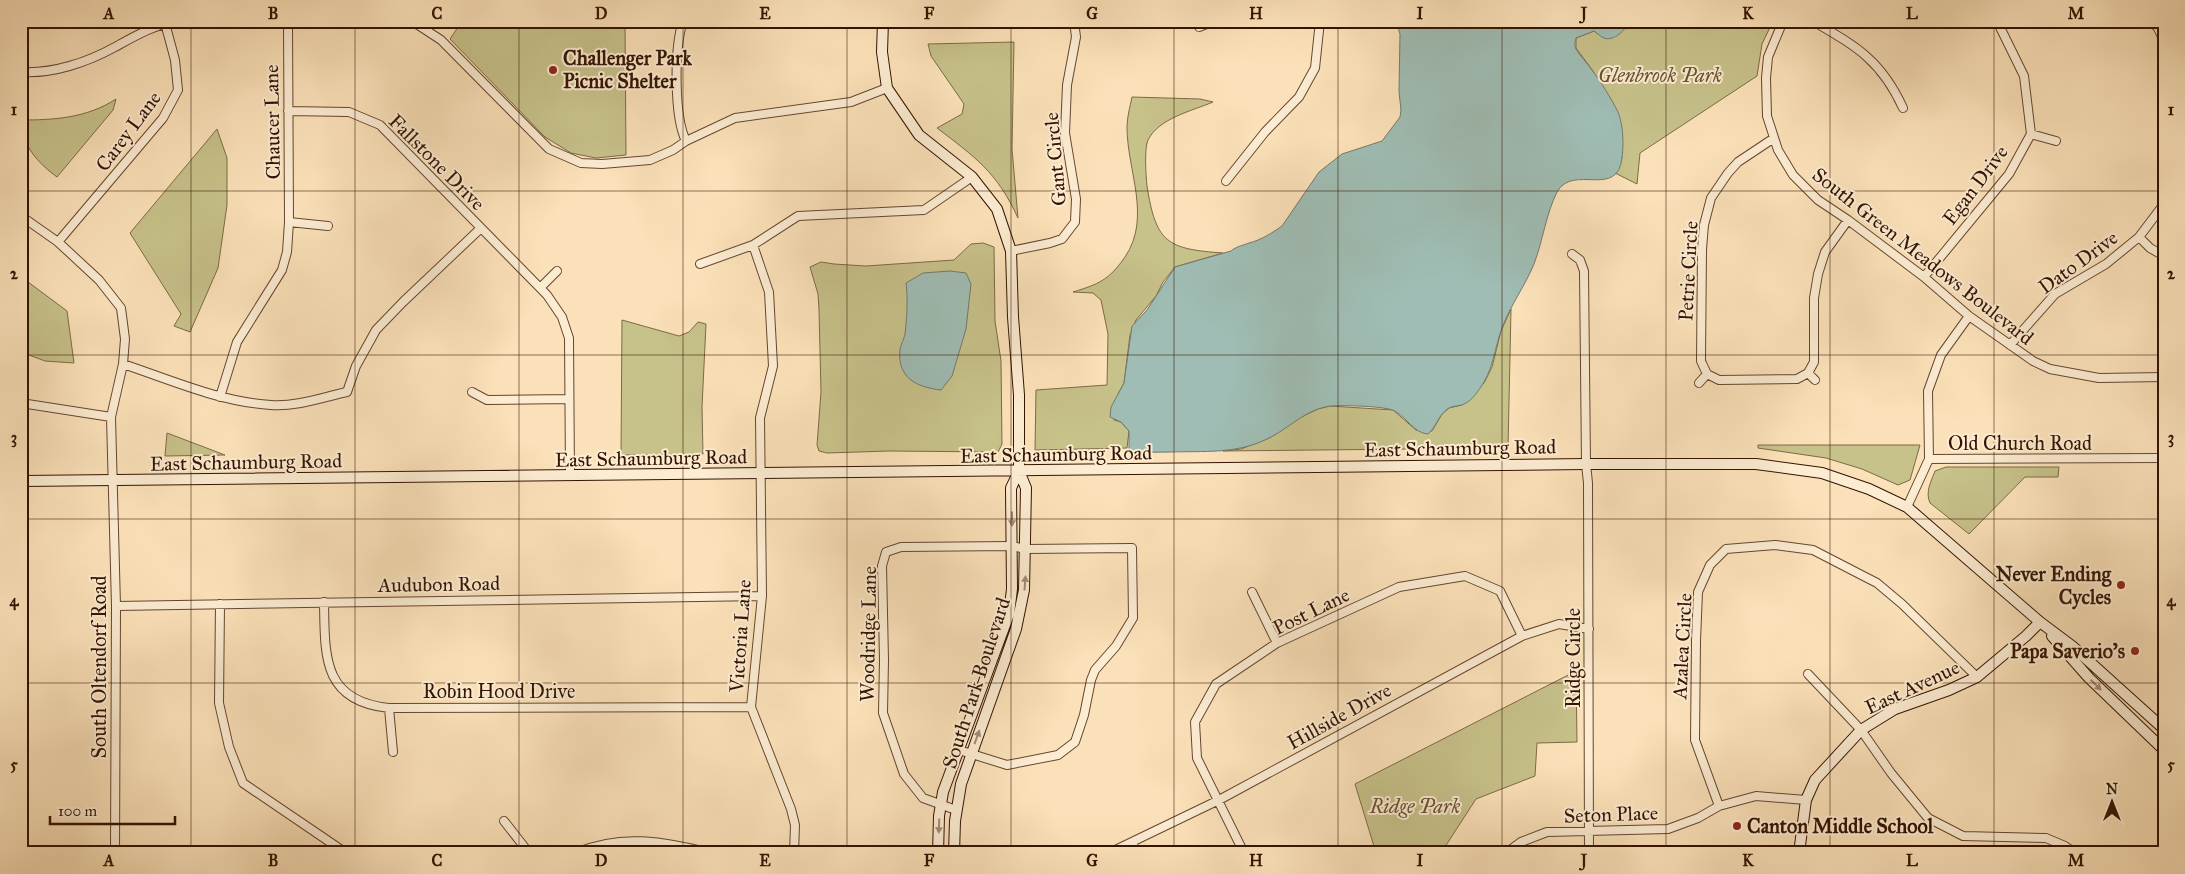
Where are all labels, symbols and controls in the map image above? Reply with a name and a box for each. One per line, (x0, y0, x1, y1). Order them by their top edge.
text: A (103, 4, 115, 23)
text: B (268, 4, 278, 23)
text: C (432, 4, 443, 23)
text: D (595, 4, 608, 23)
text: E (759, 4, 771, 23)
text: F (924, 4, 935, 23)
text: G (1086, 4, 1098, 23)
text: H (1249, 4, 1263, 23)
text: I (1417, 4, 1424, 23)
text: J (1579, 4, 1588, 24)
text: K (1742, 4, 1754, 23)
text: L (1906, 4, 1918, 23)
text: M (2068, 4, 2085, 23)
place label: Challenger Park Picnic Shelter (563, 46, 692, 93)
park label: Glenbrook Park (1598, 63, 1722, 87)
street label: Chaucer Lane (259, 64, 285, 180)
marker: Challenger Park Picnic Shelter (547, 64, 559, 76)
street label: Carey Lane (90, 86, 166, 176)
text: 1 (11, 100, 18, 119)
text: 1 (2168, 100, 2175, 119)
street label: Fallstone Drive (384, 109, 490, 215)
street label: Gant Circle (1039, 111, 1071, 207)
street label: Egan Drive (1937, 140, 2014, 230)
street label: South Green Meadows Boulevard (1808, 162, 2038, 350)
street label: Petrie Circle (1673, 220, 1703, 322)
street label: Dato Drive (2034, 225, 2122, 299)
text: 2 (10, 264, 19, 283)
text: 2 (2167, 264, 2176, 283)
text: 3 (11, 428, 17, 448)
text: 3 (2168, 428, 2174, 448)
street label: Old Church Road (1948, 431, 2092, 455)
street label: East Schaumburg Road (1364, 434, 1556, 463)
street label: East Schaumburg Road (960, 440, 1152, 469)
street label: East Schaumburg Road (555, 444, 747, 473)
street label: East Schaumburg Road (150, 448, 342, 477)
one-way arrow (1008, 511, 1016, 527)
place label: Never Ending Cycles (1996, 562, 2112, 610)
street label: Woodridge Lane (855, 566, 882, 702)
street label: Audubon Road (377, 571, 500, 597)
one-way arrow (1021, 574, 1029, 590)
street label: South Oltendorf Road (87, 575, 111, 759)
street label: Victoria Lane (724, 579, 756, 694)
marker: Never Ending Cycles (2115, 579, 2127, 591)
street label: Post Lane (1269, 582, 1353, 640)
text: 4 (10, 591, 20, 611)
text: 4 (2167, 591, 2177, 611)
street label: Azalea Circle (1667, 592, 1697, 701)
street label: South Park Boulevard (937, 594, 1015, 772)
street label: Ridge Circle (1561, 608, 1586, 708)
place label: Papa Saverio's (2010, 639, 2126, 664)
marker: Papa Saverio's (2129, 645, 2141, 657)
street label: East Avenue (1861, 655, 1963, 719)
street label: Hillside Drive (1283, 678, 1395, 754)
one-way arrow (2089, 678, 2101, 690)
street label: Robin Hood Drive (423, 679, 575, 703)
one-way arrow (974, 730, 981, 745)
text: 5 (10, 755, 18, 774)
text: 5 (2167, 755, 2175, 774)
north arrow (2088, 776, 2138, 826)
text: N (2106, 781, 2118, 798)
scale bar (50, 794, 175, 826)
park label: Ridge Park (1369, 794, 1460, 818)
street label: Seton Place (1563, 800, 1659, 828)
text: 100 m (58, 802, 98, 820)
place label: Canton Middle School (1747, 814, 1934, 838)
one-way arrow (934, 818, 942, 834)
marker: Canton Middle School (1731, 820, 1743, 832)
text: A (103, 851, 115, 870)
text: B (268, 851, 278, 870)
text: C (432, 851, 443, 870)
text: D (595, 851, 608, 870)
text: E (759, 851, 771, 870)
text: F (924, 851, 935, 870)
text: G (1086, 851, 1098, 870)
text: H (1249, 851, 1263, 870)
text: I (1417, 851, 1424, 870)
text: J (1579, 851, 1588, 871)
text: K (1742, 851, 1754, 870)
text: L (1906, 851, 1918, 870)
text: M (2068, 851, 2085, 870)

